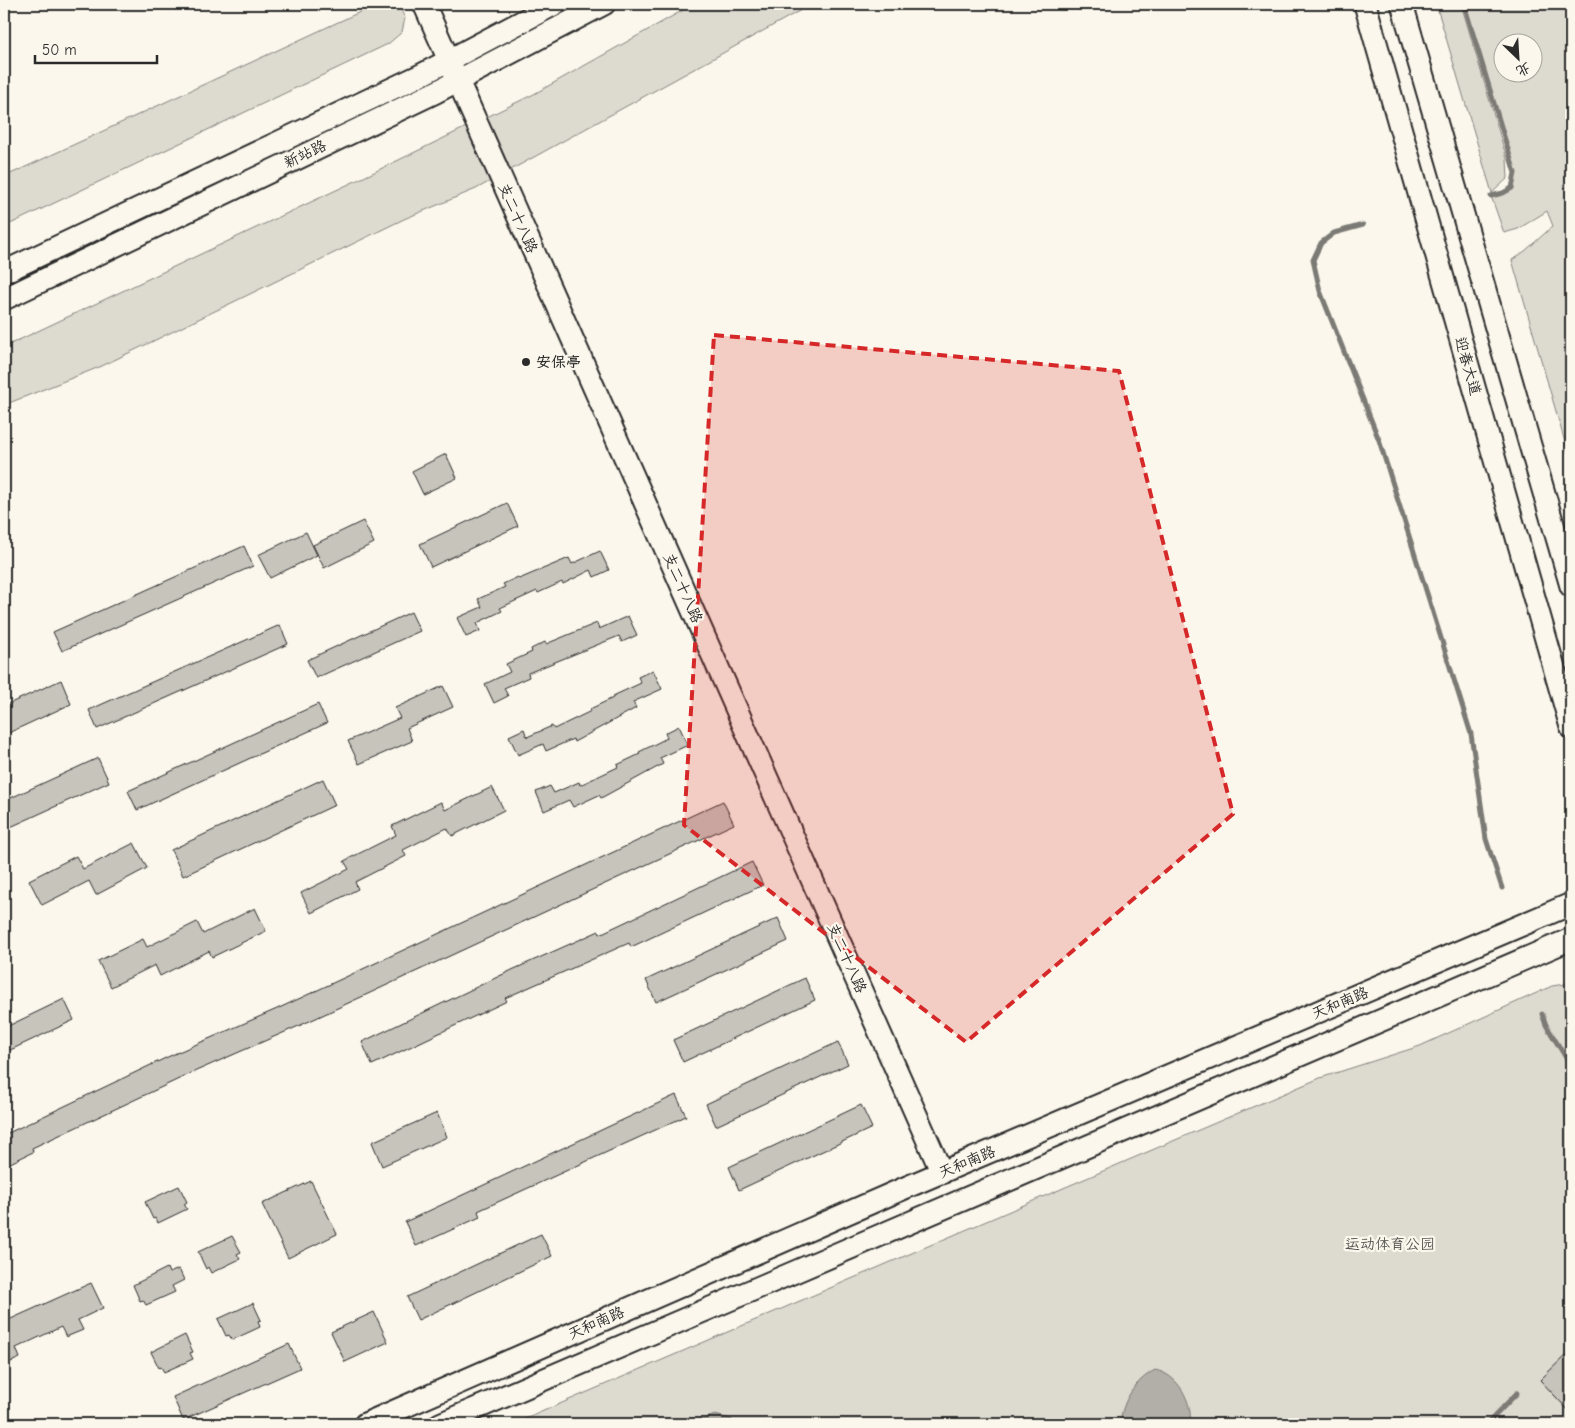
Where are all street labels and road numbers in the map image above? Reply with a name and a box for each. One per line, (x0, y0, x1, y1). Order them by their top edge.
street label: 新站路 (281, 136, 329, 172)
street label: 支二十八路 (495, 180, 541, 256)
street label: 迎春大道 (1451, 335, 1485, 397)
street label: 支二十八路 (660, 550, 706, 626)
street label: 支二十八路 (824, 920, 870, 996)
street label: 天和南路 (1309, 983, 1371, 1023)
street label: 天和南路 (936, 1142, 998, 1182)
street label: 天和南路 (565, 1303, 627, 1343)

